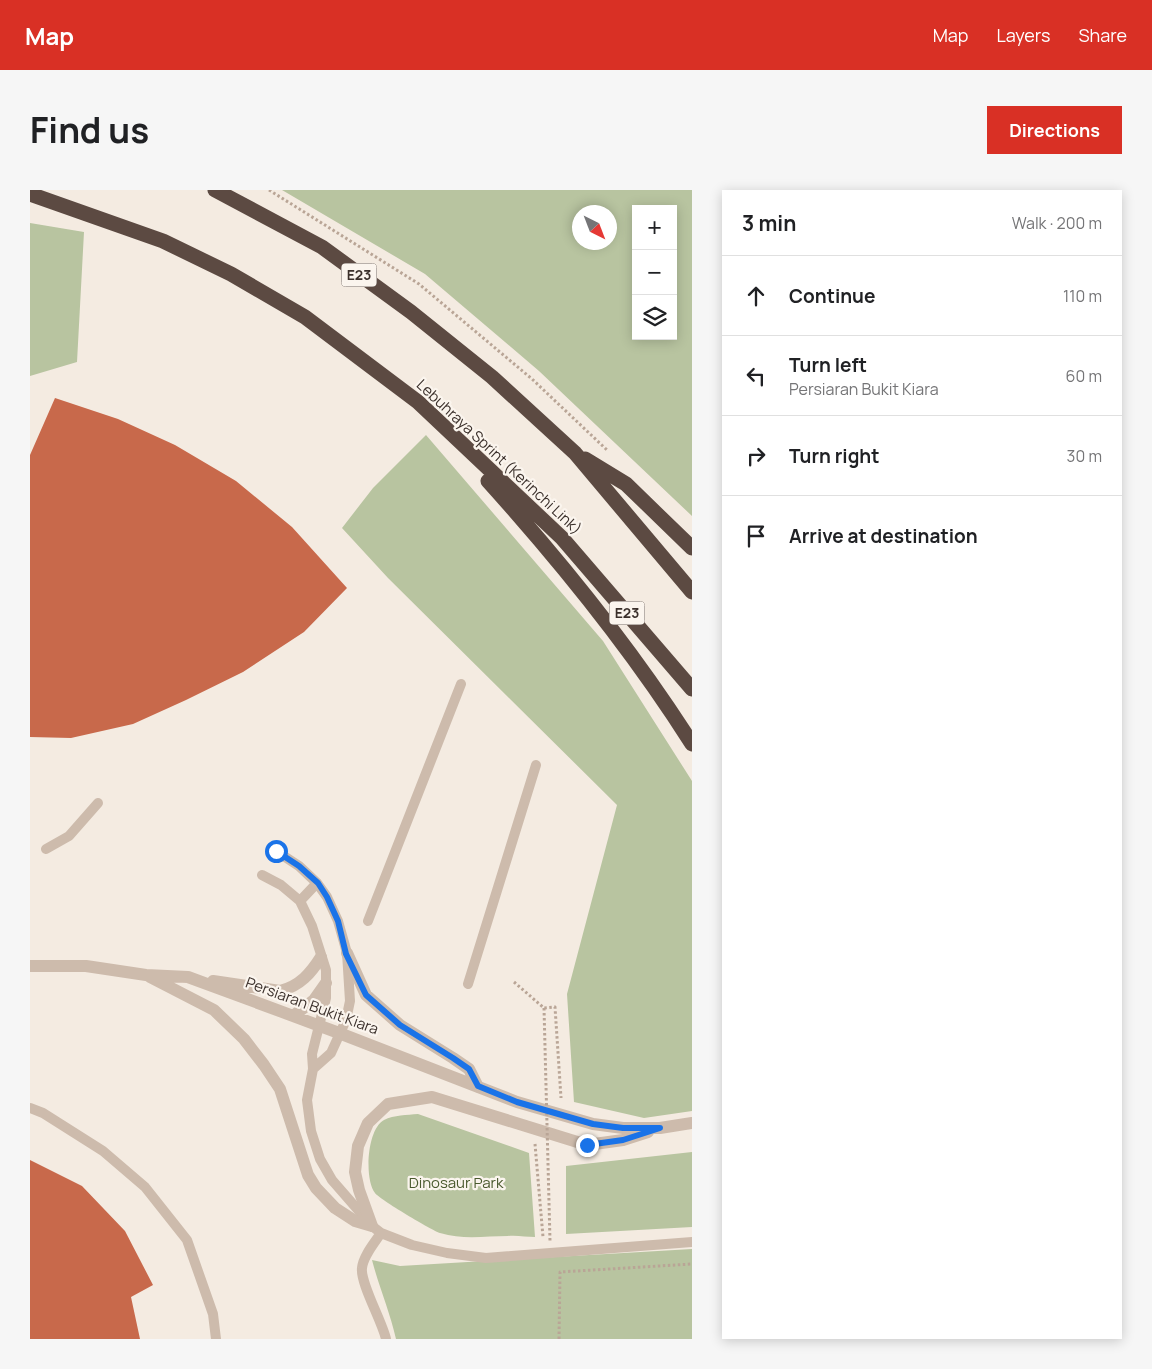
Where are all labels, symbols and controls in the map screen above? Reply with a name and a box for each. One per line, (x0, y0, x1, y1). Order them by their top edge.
text: Map (25, 19, 74, 52)
text: Map (933, 23, 968, 47)
text: Layers (996, 23, 1050, 47)
text: Share (1078, 23, 1127, 47)
text: Find us (30, 106, 149, 154)
button: Directions (987, 106, 1122, 154)
north arrow (572, 205, 617, 250)
map controls (632, 205, 677, 340)
button: + (632, 205, 677, 250)
text: 3 min (742, 209, 796, 237)
text: Walk · 200 m (1012, 212, 1102, 234)
button: − (632, 250, 677, 295)
road number: E23 (342, 264, 376, 286)
icon: ahead (742, 282, 770, 310)
text: Continue (789, 283, 875, 309)
text: 110 m (1063, 285, 1102, 307)
button: layers (632, 295, 677, 340)
text: Turn left (789, 352, 867, 378)
icon: left (742, 362, 770, 390)
text: 60 m (1066, 365, 1102, 387)
street label: Lebuhraya Sprint (Kerinchi Link) (412, 374, 587, 539)
text: Persiaran Bukit Kiara (789, 378, 939, 400)
icon: right (742, 442, 770, 470)
text: Turn right (789, 443, 879, 469)
text: 30 m (1067, 445, 1102, 467)
icon: arrive (742, 522, 770, 550)
text: Arrive at destination (789, 523, 978, 549)
road number: E23 (610, 602, 644, 624)
route start (265, 840, 288, 863)
street label: Persiaran Bukit Kiara (243, 972, 382, 1039)
route end (576, 1134, 599, 1157)
park label: Dinosaur Park (409, 1172, 504, 1193)

